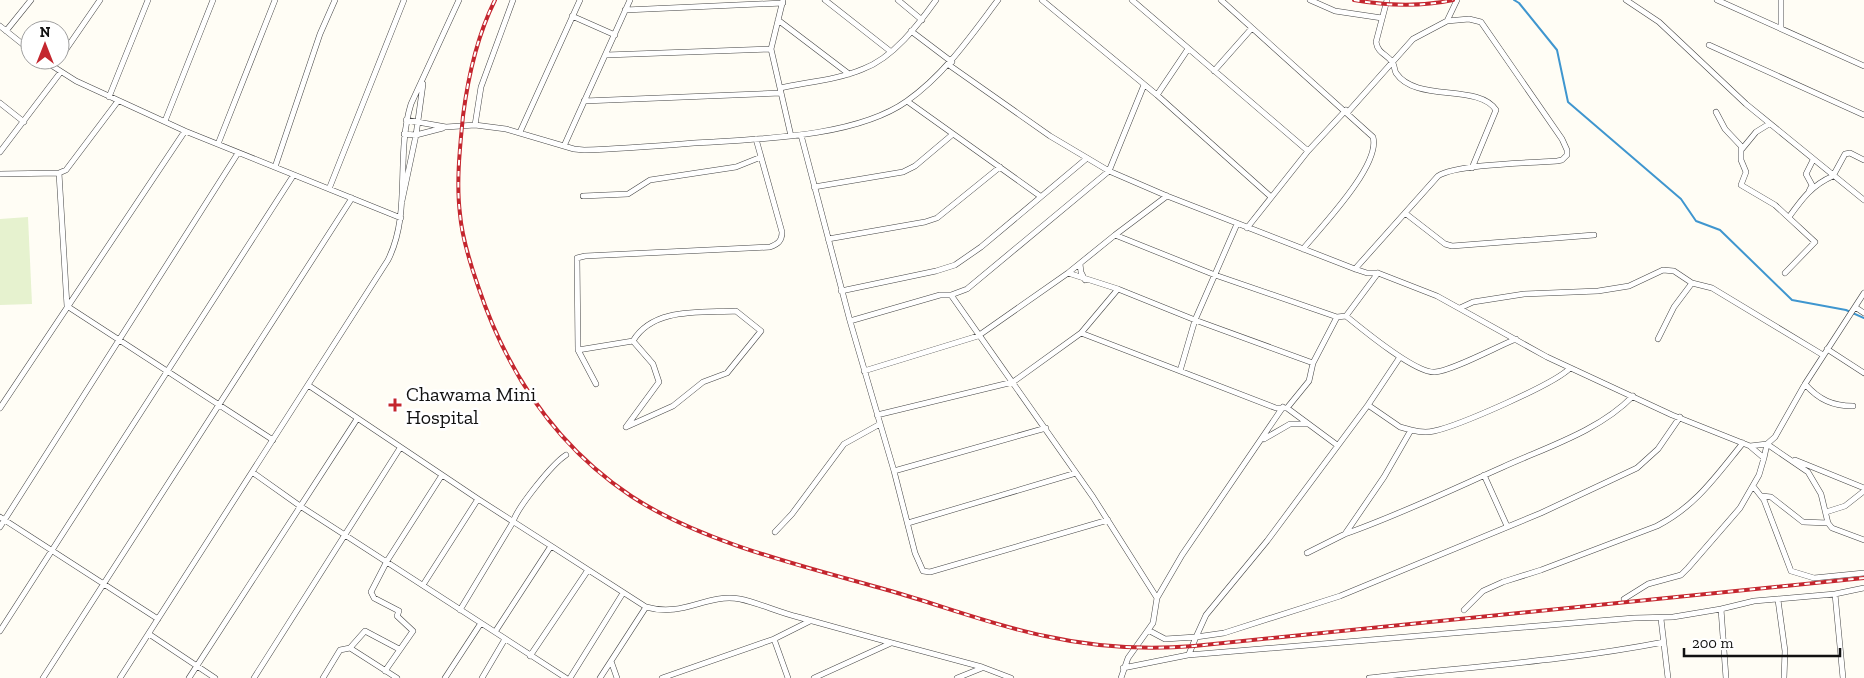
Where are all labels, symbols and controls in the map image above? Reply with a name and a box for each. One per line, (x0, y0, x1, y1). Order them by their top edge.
north arrow (20, 20, 70, 70)
text: N (40, 24, 51, 41)
place label: Chawama Mini Hospital (406, 382, 537, 429)
marker: Chawama Mini Hospital (388, 398, 402, 412)
scale bar (1684, 626, 1840, 658)
text: 200 m (1692, 634, 1733, 652)

